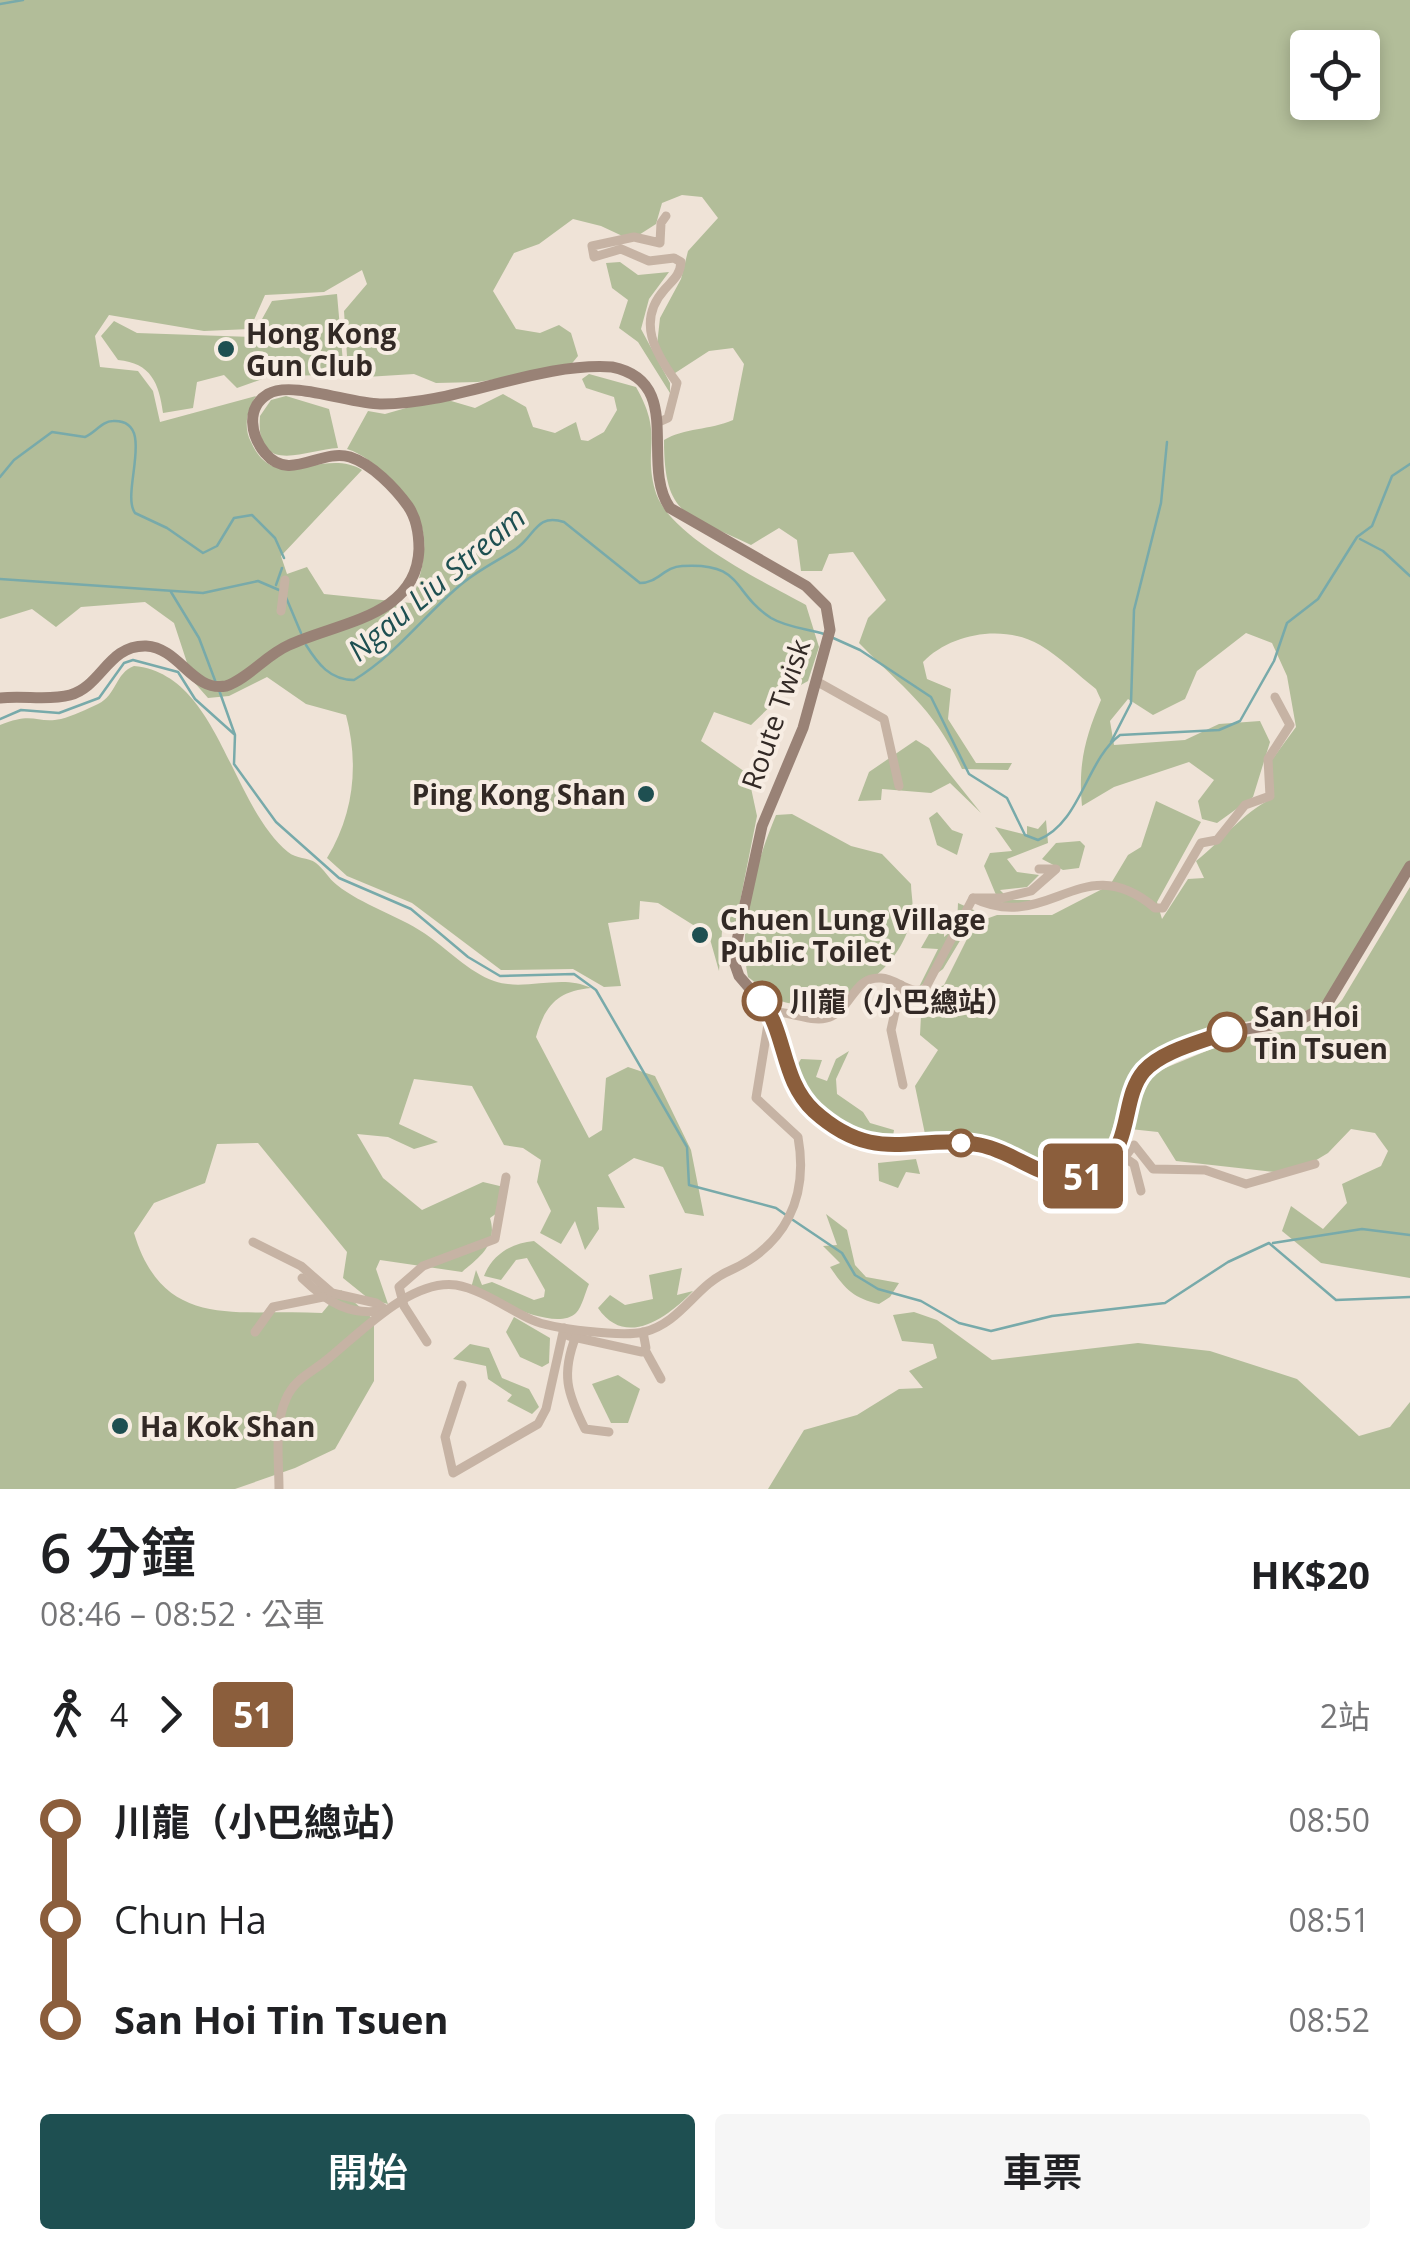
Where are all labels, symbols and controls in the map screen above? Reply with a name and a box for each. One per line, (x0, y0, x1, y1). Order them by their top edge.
map controls (1290, 30, 1380, 120)
button: locate (1290, 30, 1380, 120)
place label: Hong Kong Gun Club (246, 314, 397, 384)
marker: Hong Kong Gun Club (215, 338, 237, 360)
water label: Ngau Liu Stream (338, 496, 534, 670)
street label: Route Twisk (732, 634, 819, 794)
place label: Ping Kong Shan (412, 775, 626, 813)
marker: Ping Kong Shan (635, 783, 657, 805)
place label: Chuen Lung Village Public Toilet (720, 900, 986, 970)
marker: Chuen Lung Village Public Toilet (689, 924, 711, 946)
marker: 川龍（小巴總站） (743, 982, 781, 1020)
place label: 川龍（小巴總站） (790, 982, 1014, 1020)
place label: San Hoi Tin Tsuen (1254, 997, 1388, 1067)
marker: San Hoi Tin Tsuen (1208, 1013, 1246, 1051)
unlabelled marker (948, 1130, 974, 1156)
line badge: 51 (1038, 1144, 1128, 1208)
text: 51 (1063, 1153, 1103, 1200)
place label: Ha Kok Shan (140, 1407, 315, 1445)
marker: Ha Kok Shan (109, 1415, 131, 1437)
text: 6 分鐘 (40, 1514, 196, 1589)
text: HK$20 (1251, 1548, 1370, 1600)
text: 08:46 – 08:52 · 公車 (40, 1592, 325, 1635)
icon: walk (40, 1687, 95, 1742)
icon: forward (143, 1687, 198, 1742)
text: 51 (233, 1691, 273, 1738)
text: 4 (110, 1693, 128, 1736)
text: 2站 (1320, 1694, 1370, 1737)
text: 川龍（小巴總站） (114, 1795, 418, 1847)
text: 08:50 (1288, 1798, 1370, 1841)
text: Chun Ha (114, 1893, 267, 1945)
text: 08:51 (1288, 1898, 1370, 1941)
text: San Hoi Tin Tsuen (114, 1993, 449, 2045)
text: 08:52 (1288, 1998, 1370, 2041)
button: 開始 (40, 2114, 695, 2229)
button: 車票 (715, 2114, 1370, 2229)

